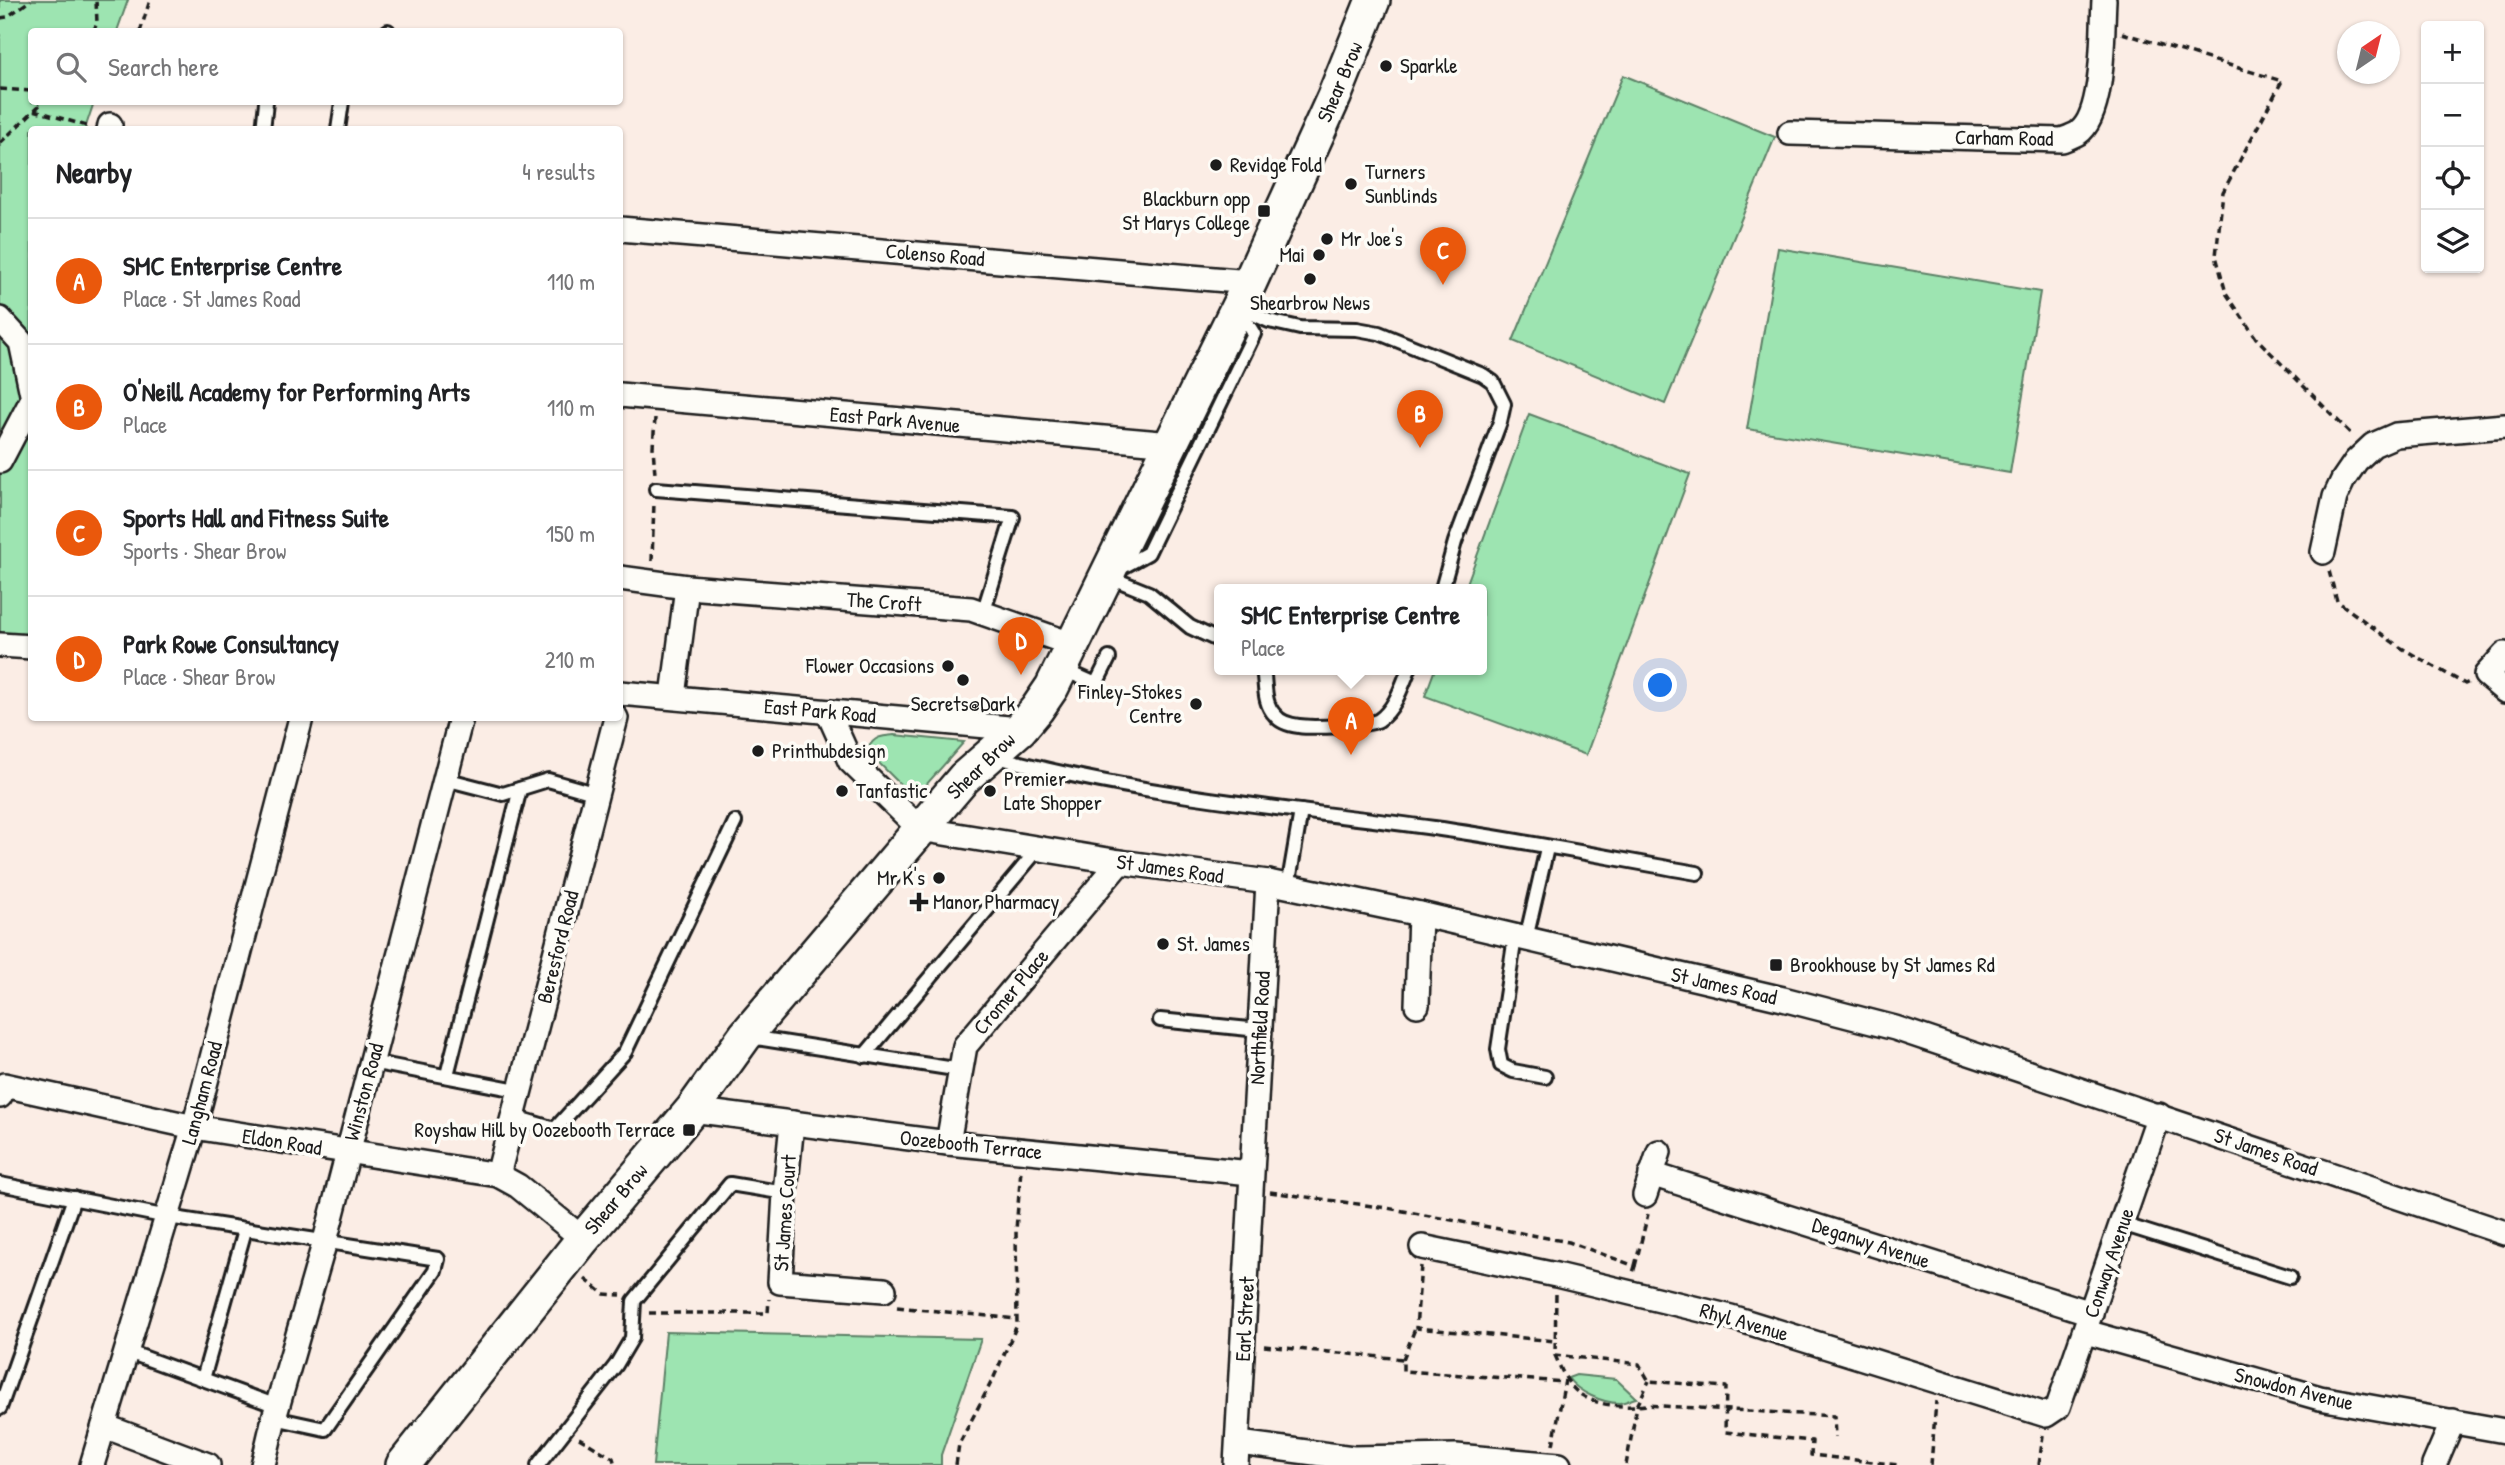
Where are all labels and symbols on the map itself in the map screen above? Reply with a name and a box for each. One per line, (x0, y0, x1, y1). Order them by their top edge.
north arrow (2337, 21, 2400, 84)
street label: Shear Brow (1310, 37, 1370, 127)
place label: Sparkle (1400, 51, 1458, 80)
marker: Sparkle (1378, 58, 1394, 74)
street label: Carham Road (1955, 122, 2053, 153)
place label: Revidge Fold (1230, 150, 1322, 179)
marker: Revidge Fold (1208, 157, 1224, 173)
place label: Turners Sunblinds (1365, 157, 1437, 210)
marker: Turners Sunblinds (1343, 176, 1359, 192)
place label: Blackburn opp St Marys College (1123, 184, 1250, 237)
marker: Blackburn opp St Marys College (1256, 203, 1272, 219)
place label: Mr Joe's (1341, 224, 1403, 253)
pin: C (1420, 227, 1466, 285)
marker: Mr Joe's (1319, 231, 1335, 247)
street label: Colenso Road (884, 236, 986, 273)
place label: Mai (1280, 240, 1305, 269)
marker: Mai (1311, 247, 1327, 263)
marker: Shearbrow News (1302, 271, 1318, 287)
place label: Shearbrow News (1250, 288, 1370, 317)
pin: B (1397, 390, 1443, 448)
street label: East Park Avenue (829, 399, 961, 440)
street label: The Croft (846, 584, 923, 619)
pin: D (998, 617, 1044, 675)
place label: Flower Occasions (805, 651, 934, 680)
marker: Flower Occasions (940, 658, 956, 674)
your location (1643, 668, 1677, 702)
marker: Secrets@Dark (955, 672, 971, 688)
place label: Finley-Stokes Centre (1077, 677, 1182, 730)
place label: Secrets@Dark (911, 689, 1016, 718)
street label: East Park Road (763, 691, 877, 730)
marker: Finley-Stokes Centre (1188, 696, 1204, 712)
pin: A (1328, 697, 1374, 755)
street label: Shear Brow (940, 726, 1021, 806)
place label: Printhubdesign (772, 736, 886, 765)
marker: Printhubdesign (750, 743, 766, 759)
place label: Premier Late Shopper (1004, 764, 1102, 817)
place label: Tanfastic (856, 776, 928, 805)
marker: Tanfastic (834, 783, 850, 799)
marker: Premier Late Shopper (982, 783, 998, 799)
street label: St James Road (1115, 847, 1225, 890)
place label: Mr K's (877, 863, 925, 892)
marker: Mr K's (931, 870, 947, 886)
place label: Manor Pharmacy (933, 887, 1059, 916)
street label: Beresford Road (530, 888, 586, 1006)
marker: Manor Pharmacy (911, 894, 927, 910)
place label: St. James (1177, 929, 1250, 958)
marker: St. James (1155, 936, 1171, 952)
street label: Cromer Place (966, 943, 1055, 1041)
place label: Brookhouse by St James Rd (1790, 950, 1995, 979)
marker: Brookhouse by St James Rd (1768, 957, 1784, 973)
street label: St James Road (1668, 959, 1780, 1012)
street label: Northfield Road (1242, 971, 1277, 1085)
street label: Langham Road (174, 1038, 229, 1148)
street label: Winston Road (337, 1040, 390, 1144)
place label: Royshaw Hill by Oozebooth Terrace (415, 1115, 675, 1144)
street label: St James Road (2211, 1120, 2322, 1183)
street label: Eldon Road (240, 1121, 324, 1162)
marker: Royshaw Hill by Oozebooth Terrace (681, 1122, 697, 1138)
street label: Oozebooth Terrace (898, 1123, 1044, 1166)
street label: St James Court (766, 1153, 803, 1272)
street label: Shear Brow (577, 1157, 654, 1241)
street label: Conway Avenue (2076, 1204, 2141, 1322)
street label: Deganwy Avenue (1809, 1210, 1934, 1275)
street label: Earl Street (1228, 1275, 1261, 1362)
street label: Rhyl Avenue (1696, 1295, 1792, 1348)
street label: Snowdon Avenue (2232, 1360, 2357, 1417)

